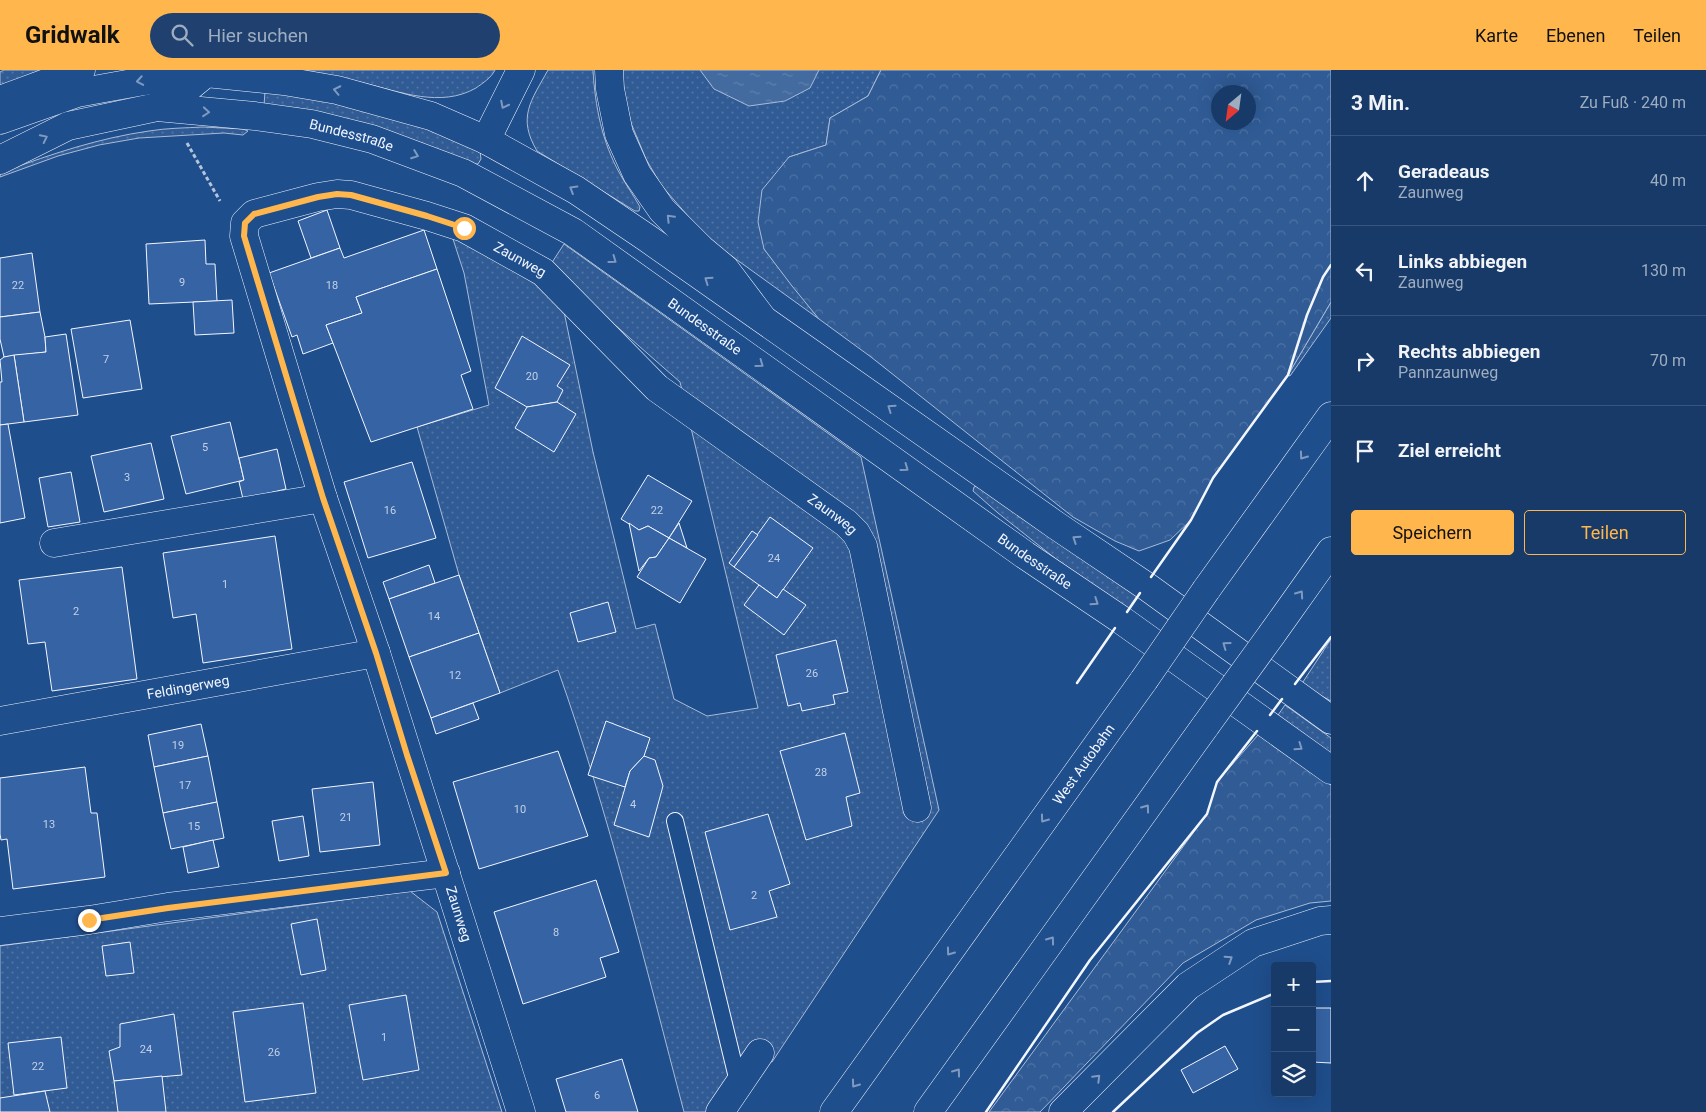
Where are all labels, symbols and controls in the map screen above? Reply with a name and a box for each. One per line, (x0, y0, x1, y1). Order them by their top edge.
search box (150, 13, 500, 58)
text: Gridwalk (25, 21, 120, 49)
icon: search (168, 21, 196, 49)
text: Hier suchen (208, 24, 308, 47)
text: Karte (1475, 25, 1518, 46)
text: Ebenen (1546, 25, 1605, 46)
text: Teilen (1633, 25, 1681, 46)
one-way arrow (136, 76, 144, 86)
north arrow (1211, 85, 1256, 130)
one-way arrow (333, 86, 342, 96)
text: 3 Min. (1351, 91, 1410, 115)
text: Zu Fuß · 240 m (1580, 93, 1686, 112)
one-way arrow (499, 100, 510, 109)
one-way arrow (202, 106, 210, 117)
street label: Bundesstraße (308, 116, 396, 154)
one-way arrow (39, 134, 48, 144)
one-way arrow (410, 149, 419, 159)
text: Geradeaus (1398, 160, 1490, 183)
icon: ahead (1351, 167, 1379, 195)
text: 40 m (1650, 171, 1686, 190)
text: Zaunweg (1398, 183, 1463, 202)
one-way arrow (570, 185, 579, 195)
one-way arrow (667, 215, 676, 224)
route start (453, 217, 476, 240)
street label: Zaunweg (491, 238, 549, 280)
text: Links abbiegen (1398, 250, 1527, 273)
one-way arrow (607, 254, 616, 263)
icon: left (1351, 257, 1379, 285)
text: 130 m (1641, 261, 1686, 280)
text: Zaunweg (1398, 273, 1463, 292)
house number: 9 (179, 276, 185, 289)
one-way arrow (704, 277, 713, 286)
house number: 22 (12, 279, 24, 292)
house number: 18 (326, 279, 338, 292)
street label: Bundesstraße (665, 295, 745, 358)
text: Rechts abbiegen (1398, 340, 1540, 363)
icon: right (1351, 347, 1379, 375)
text: 70 m (1650, 351, 1686, 370)
house number: 7 (103, 353, 109, 366)
one-way arrow (754, 358, 764, 367)
text: Pannzaunweg (1398, 363, 1498, 382)
house number: 20 (526, 370, 538, 383)
one-way arrow (887, 405, 897, 414)
icon: arrive (1351, 437, 1379, 465)
text: Ziel erreicht (1398, 439, 1501, 462)
house number: 5 (202, 441, 208, 454)
one-way arrow (1300, 450, 1309, 460)
one-way arrow (899, 462, 909, 471)
house number: 3 (124, 471, 130, 484)
street label: Zaunweg (805, 490, 860, 537)
house number: 16 (384, 504, 396, 517)
house number: 22 (651, 504, 663, 517)
button: Speichern (1351, 510, 1514, 555)
button: Teilen (1524, 510, 1686, 555)
street label: Bundesstraße (995, 530, 1075, 592)
one-way arrow (1073, 536, 1082, 545)
house number: 24 (768, 552, 780, 565)
house number: 1 (222, 578, 228, 591)
one-way arrow (1294, 591, 1303, 600)
one-way arrow (1089, 596, 1099, 605)
house number: 2 (73, 605, 79, 618)
house number: 14 (428, 610, 440, 623)
one-way arrow (1222, 642, 1232, 651)
house number: 26 (806, 667, 818, 680)
house number: 12 (449, 669, 461, 682)
street label: Feldingerweg (145, 672, 230, 702)
street label: West Autobahn (1049, 721, 1118, 808)
house number: 19 (172, 739, 184, 752)
one-way arrow (1293, 741, 1303, 750)
house number: 28 (815, 766, 827, 779)
house number: 17 (179, 779, 191, 792)
house number: 4 (630, 798, 636, 811)
house number: 10 (514, 803, 526, 816)
one-way arrow (1140, 804, 1149, 814)
house number: 21 (340, 811, 352, 824)
one-way arrow (1041, 814, 1050, 823)
house number: 13 (43, 818, 55, 831)
house number: 15 (188, 820, 200, 833)
street label: Zaunweg (443, 884, 475, 944)
house number: 2 (751, 889, 757, 902)
route end (78, 909, 101, 932)
house number: 8 (553, 926, 559, 939)
one-way arrow (1045, 936, 1054, 946)
one-way arrow (947, 946, 956, 955)
one-way arrow (1223, 955, 1232, 965)
map controls (1271, 962, 1316, 1097)
button: + (1271, 962, 1316, 1007)
button: − (1271, 1007, 1316, 1052)
house number: 1 (381, 1031, 387, 1044)
house number: 24 (140, 1043, 152, 1056)
house number: 26 (268, 1046, 280, 1059)
button: layers (1271, 1052, 1316, 1097)
house number: 22 (32, 1060, 44, 1073)
one-way arrow (951, 1068, 960, 1078)
one-way arrow (1092, 1074, 1101, 1083)
one-way arrow (852, 1078, 861, 1087)
house number: 6 (594, 1089, 600, 1102)

